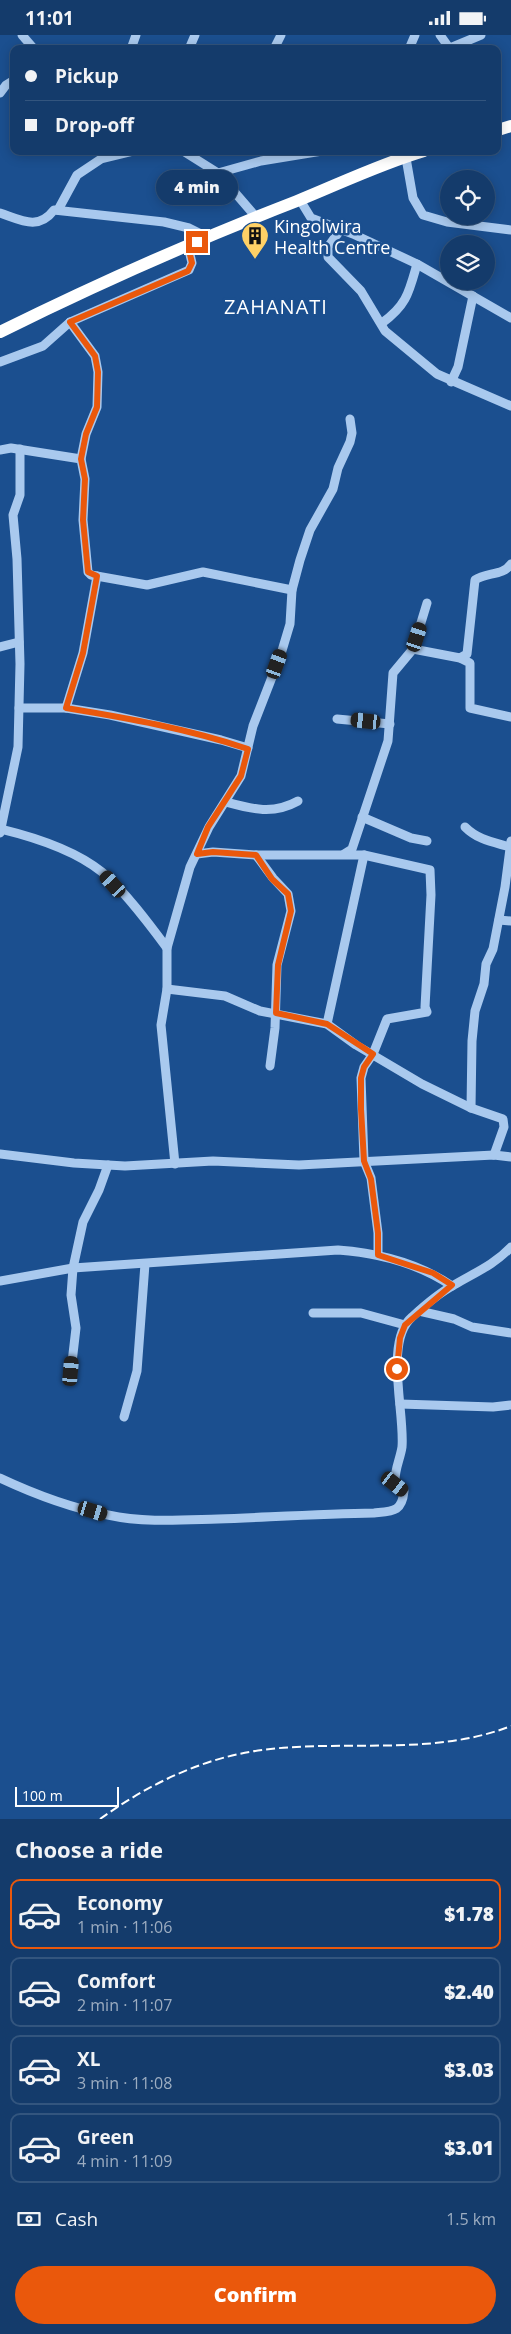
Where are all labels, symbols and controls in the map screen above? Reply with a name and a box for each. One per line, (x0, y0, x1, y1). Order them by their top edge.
text: 11:01 (25, 5, 74, 31)
text: Pickup (55, 63, 119, 89)
text: Drop-off (55, 112, 134, 138)
callout: 4 min (156, 169, 238, 205)
map controls (440, 170, 495, 290)
button: locate (440, 170, 495, 225)
text: 4 min (174, 176, 220, 198)
place label: Kingolwira Health Centre (274, 214, 390, 259)
building icon: Kingolwira Health Centre (240, 221, 270, 260)
route end (186, 231, 208, 253)
button: layers (440, 235, 495, 290)
district label: ZAHANATI (224, 293, 328, 320)
car (405, 620, 428, 654)
car (264, 647, 289, 681)
car (350, 712, 381, 730)
car (97, 868, 128, 900)
car (62, 1355, 79, 1387)
route start (386, 1358, 408, 1380)
car (378, 1469, 411, 1499)
car (76, 1499, 109, 1523)
scale bar (15, 1784, 119, 1807)
text: 100 m (22, 1786, 63, 1805)
text: Choose a ride (15, 1834, 163, 1864)
text: Economy (77, 1890, 163, 1916)
icon: car (17, 1892, 62, 1937)
text: $1.78 (444, 1901, 494, 1927)
text: 1 min · 11:06 (77, 1916, 172, 1938)
text: Comfort (77, 1968, 156, 1994)
icon: car (17, 1970, 62, 2015)
text: $2.40 (444, 1979, 494, 2005)
text: 2 min · 11:07 (77, 1994, 172, 2016)
text: XL (77, 2046, 100, 2072)
icon: car (17, 2048, 62, 2093)
text: $3.03 (444, 2057, 494, 2083)
text: 3 min · 11:08 (77, 2072, 172, 2094)
text: Green (77, 2124, 134, 2150)
icon: car (17, 2126, 62, 2171)
text: $3.01 (444, 2135, 494, 2161)
text: 4 min · 11:09 (77, 2150, 172, 2172)
icon: cash (15, 2205, 43, 2233)
text: Cash (55, 2206, 98, 2232)
text: 1.5 km (446, 2208, 496, 2230)
button: Confirm (15, 2266, 496, 2324)

